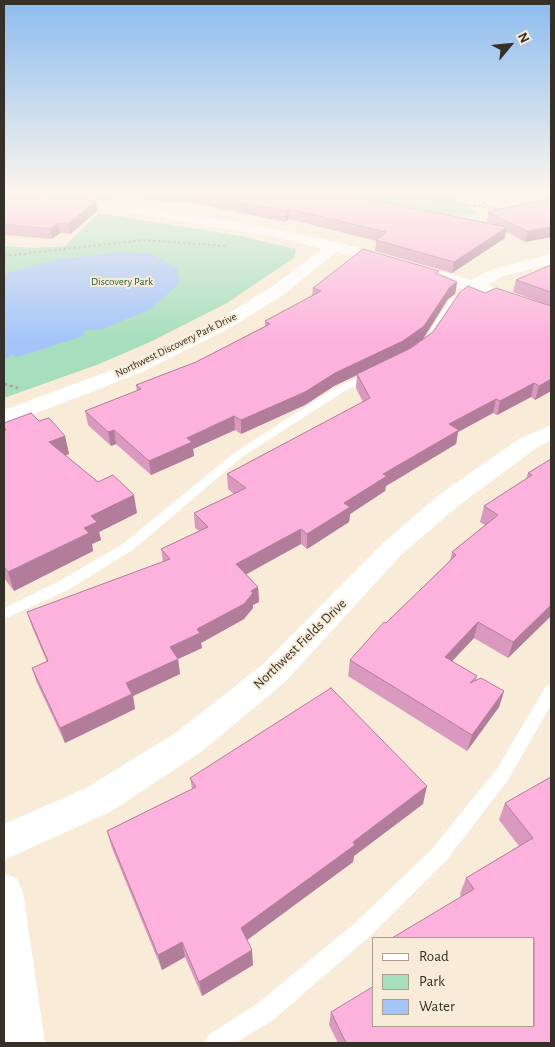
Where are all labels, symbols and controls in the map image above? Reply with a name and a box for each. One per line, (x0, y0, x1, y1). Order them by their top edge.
north arrow (485, 20, 535, 70)
text: N (515, 30, 532, 46)
park label: Discovery Park (91, 275, 153, 289)
street label: Northwest Discovery Park Drive (113, 310, 239, 380)
street label: Northwest Fields Drive (250, 595, 350, 693)
legend (372, 937, 535, 1027)
text: Road (419, 949, 449, 964)
text: Park (419, 974, 445, 989)
text: Water (419, 999, 455, 1014)

